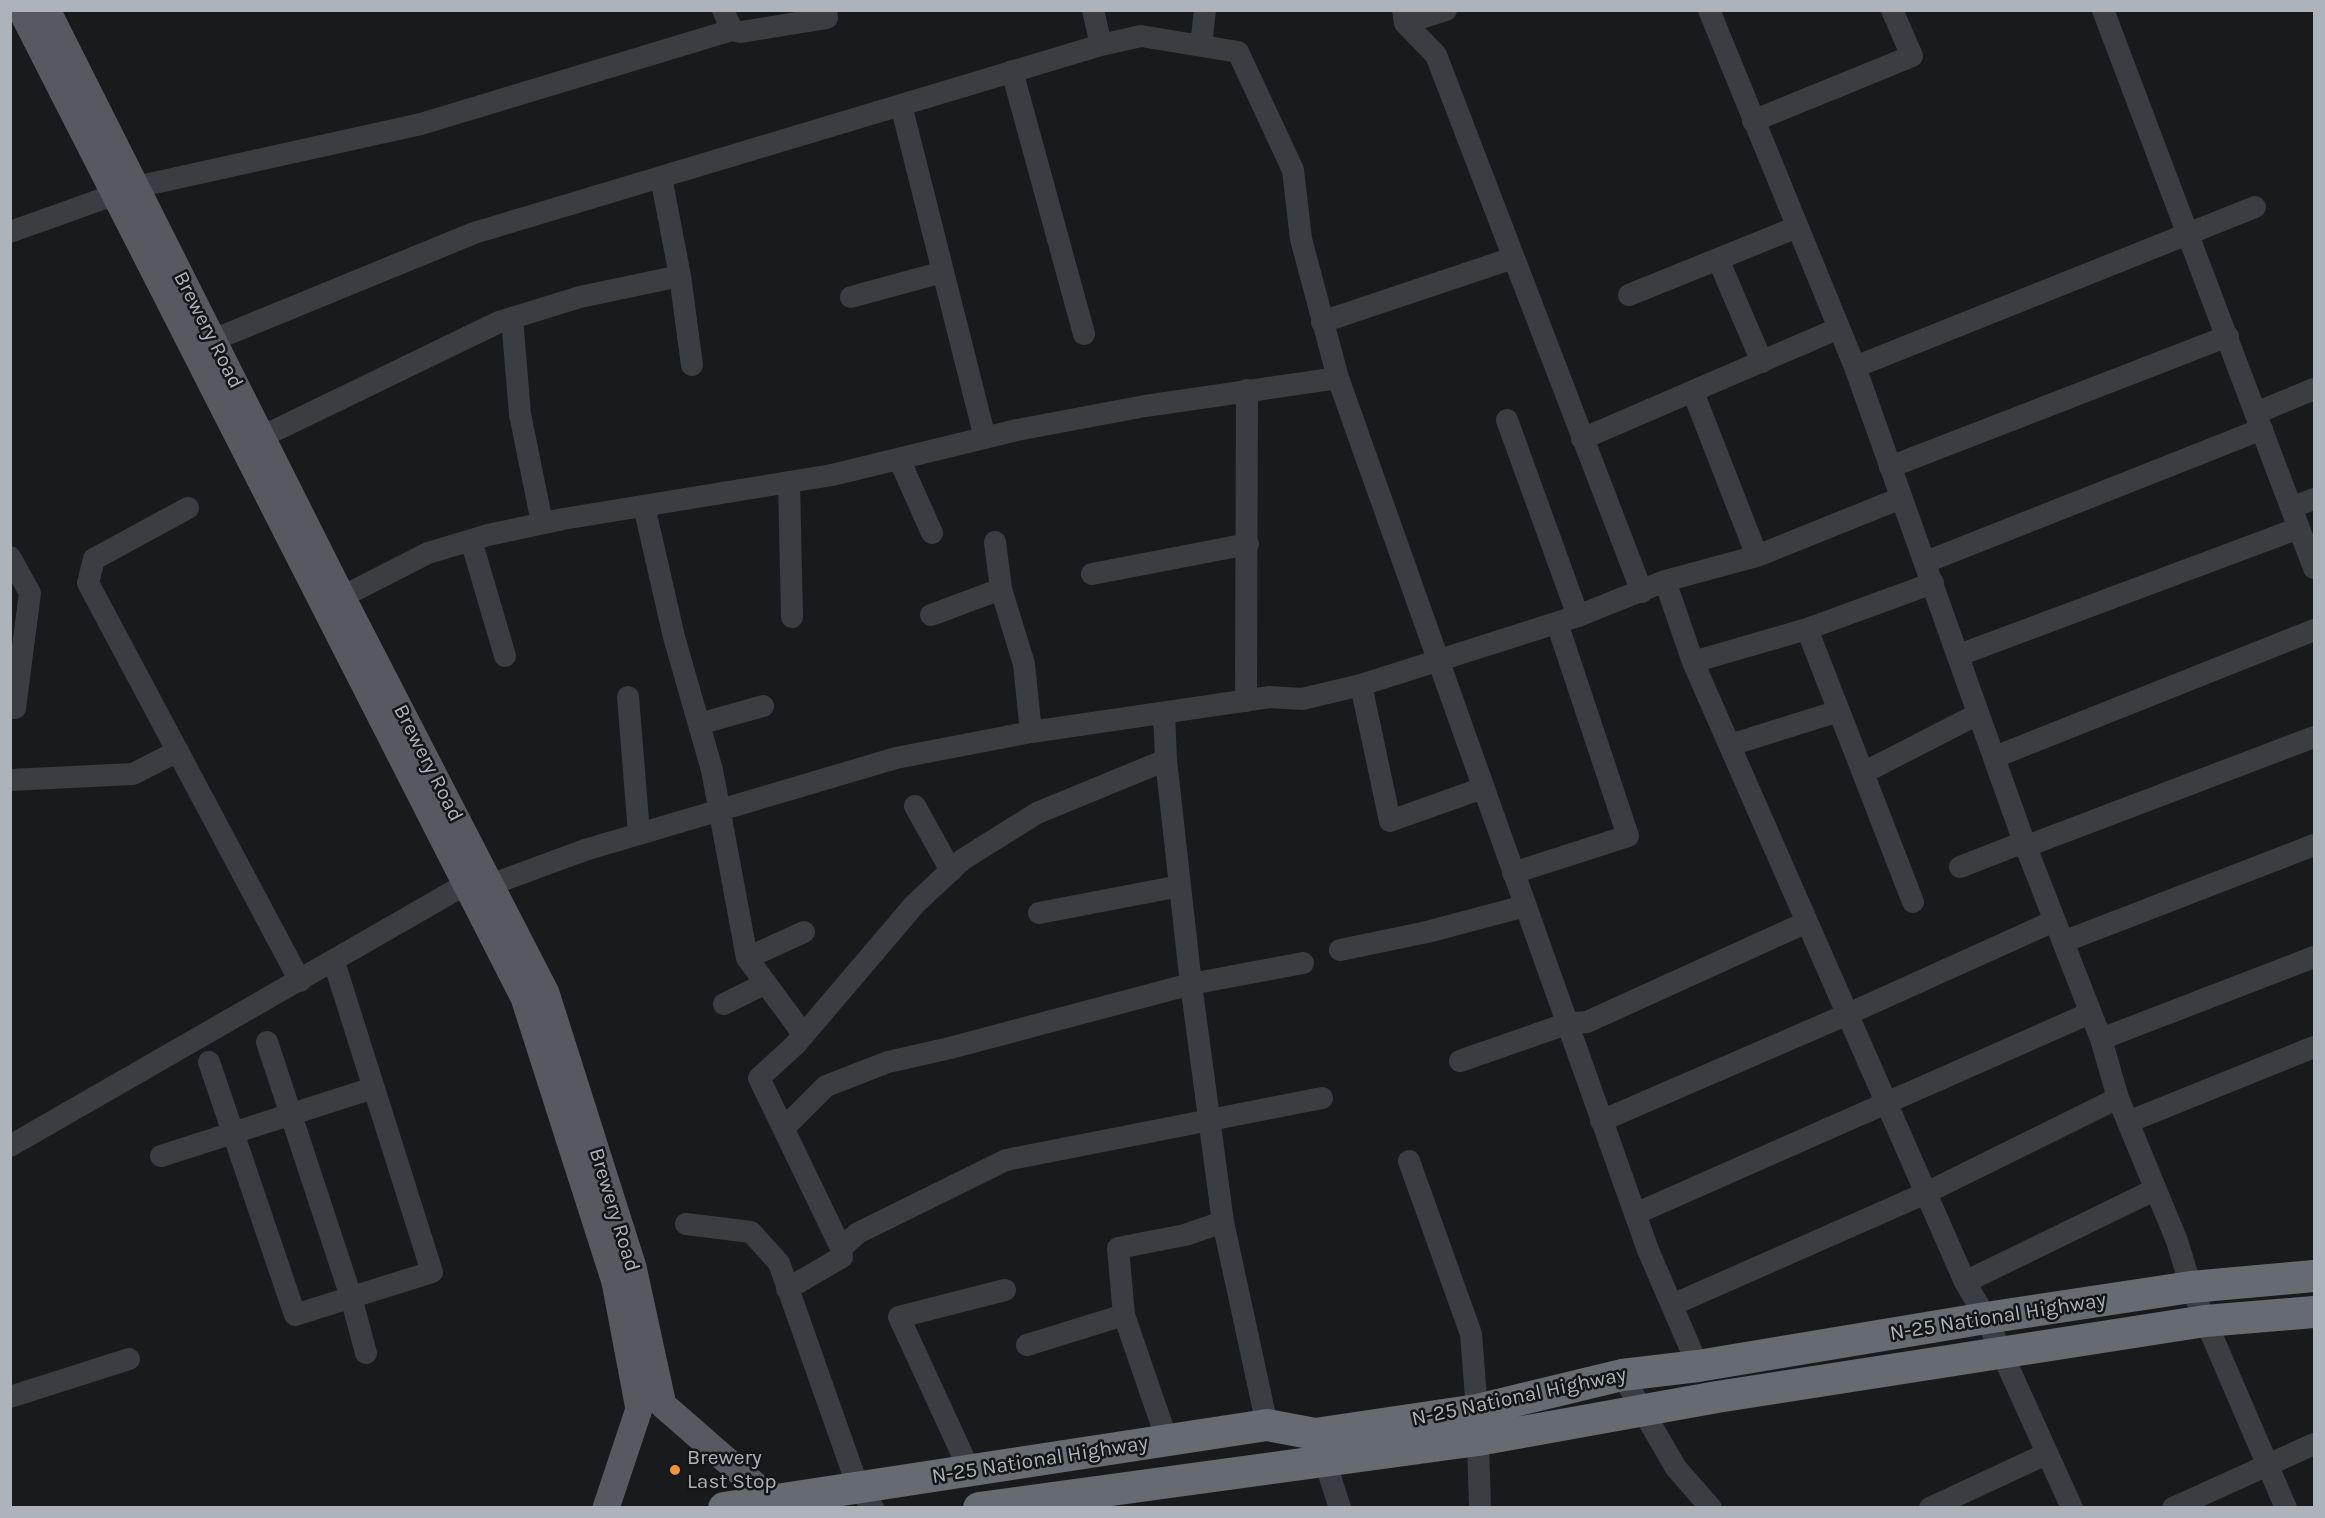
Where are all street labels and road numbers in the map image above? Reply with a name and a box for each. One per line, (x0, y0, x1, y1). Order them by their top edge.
street label: Brewery Road (168, 267, 248, 393)
street label: Brewery Road (388, 700, 468, 826)
street label: Brewery Road (583, 1145, 645, 1275)
street label: N-25 National Highway (1888, 1287, 2108, 1347)
street label: N-25 National Highway (1409, 1362, 1629, 1432)
street label: N-25 National Highway (930, 1430, 1150, 1490)

